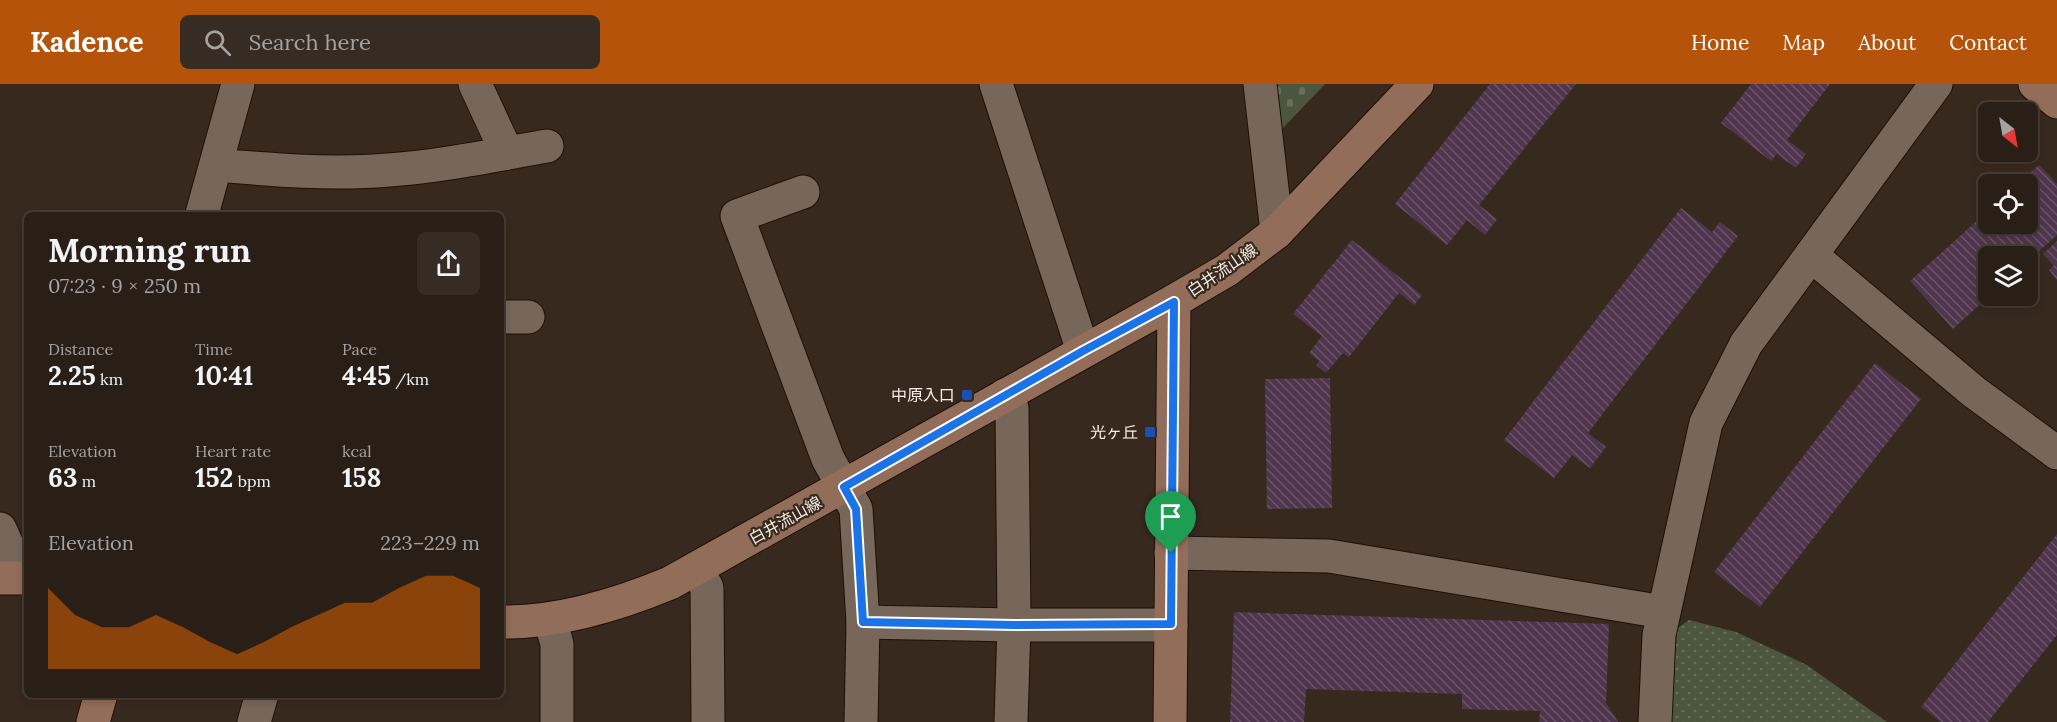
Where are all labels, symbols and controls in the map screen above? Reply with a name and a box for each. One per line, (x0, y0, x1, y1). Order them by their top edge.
search box (180, 15, 600, 69)
text: Kadence (30, 24, 144, 60)
icon: search (201, 26, 234, 59)
text: Search here (249, 28, 371, 56)
text: Home (1691, 29, 1749, 56)
text: Map (1782, 29, 1825, 56)
text: About (1858, 29, 1916, 56)
text: Contact (1949, 29, 2027, 56)
north arrow (1978, 102, 2038, 162)
map controls (1978, 102, 2038, 306)
button: locate (1978, 174, 2038, 234)
text: Morning run (48, 229, 251, 271)
button: share (417, 232, 480, 295)
street label: 白井流山線 (1183, 239, 1261, 301)
button: layers (1978, 246, 2038, 306)
text: 07:23 · 9 × 250 m (48, 273, 201, 298)
text: Distance (48, 339, 113, 359)
text: Time (195, 339, 233, 359)
text: Pace (342, 339, 377, 359)
text: 2.25 (48, 359, 96, 392)
text: 10:41 (195, 359, 253, 392)
text: 4:45 (342, 359, 391, 392)
text: km (96, 369, 123, 389)
text: /km (391, 369, 429, 389)
place label: 中原入口 (891, 385, 955, 405)
marker: 中原入口 (960, 388, 974, 402)
place label: 光ヶ丘 (1090, 422, 1138, 442)
marker: 光ヶ丘 (1143, 425, 1157, 439)
text: Elevation (48, 441, 117, 461)
text: Heart rate (195, 441, 271, 461)
text: kcal (342, 441, 372, 461)
text: 63 (48, 461, 78, 494)
text: 152 (195, 461, 233, 494)
text: 158 (342, 461, 381, 494)
text: m (78, 471, 96, 491)
text: bpm (233, 471, 271, 491)
pin (1145, 491, 1196, 553)
street label: 白井流山線 (745, 492, 825, 548)
icon: arrive (1154, 500, 1187, 533)
text: Elevation (48, 530, 134, 555)
text: 223–229 m (380, 530, 480, 555)

